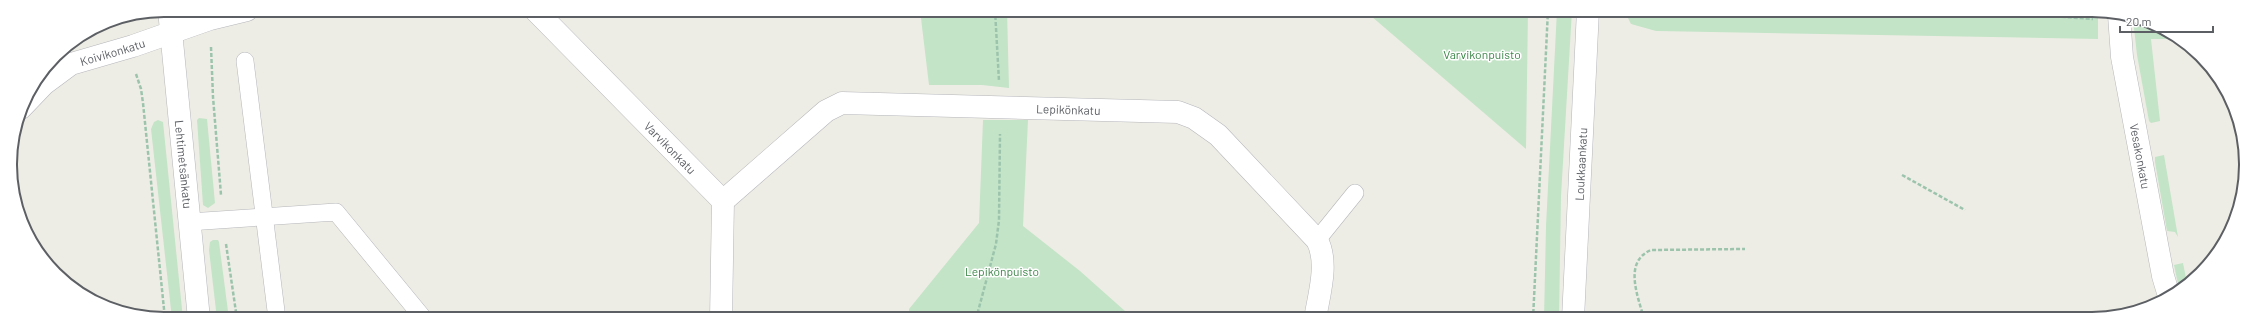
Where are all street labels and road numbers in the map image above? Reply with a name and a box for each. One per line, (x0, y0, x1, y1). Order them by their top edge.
street label: Koivikonkatu (78, 35, 147, 68)
street label: Lepikönkatu (1036, 101, 1101, 117)
street label: Varvikonkatu (642, 118, 699, 177)
street label: Lehtimetsänkatu (173, 119, 195, 209)
street label: Vesakonkatu (2128, 122, 2154, 190)
street label: Loukkaankatu (1572, 127, 1589, 201)

